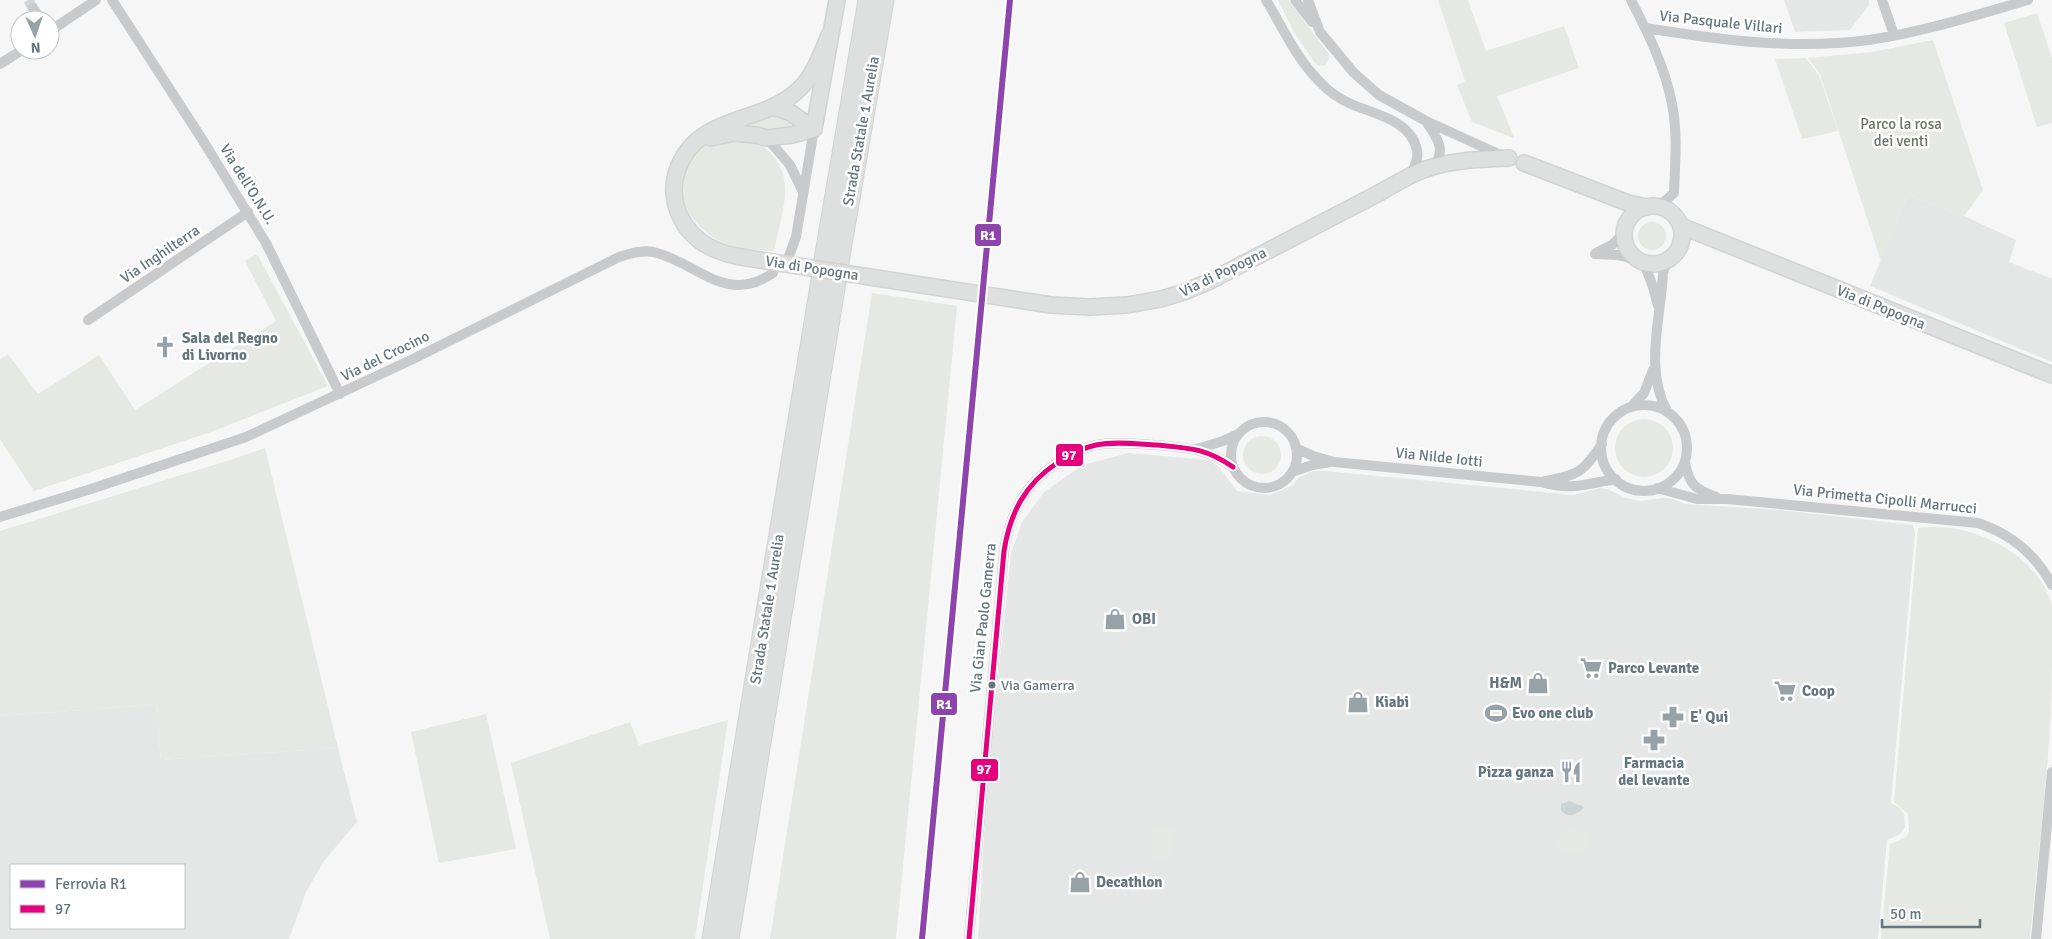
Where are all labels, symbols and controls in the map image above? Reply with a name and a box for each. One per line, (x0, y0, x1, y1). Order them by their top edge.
street label: Via Pasquale Villari (1659, 7, 1783, 37)
north arrow (10, 10, 60, 60)
text: N (30, 39, 41, 56)
street label: Strada Statale 1 Aurelia (839, 55, 883, 207)
park label: Parco la rosa dei venti (1860, 115, 1942, 150)
street label: Via dell'O.N.U. (216, 141, 280, 227)
street label: Via Inghilterra (117, 221, 203, 287)
line badge: R1 (974, 223, 1002, 247)
text: R1 (980, 227, 997, 244)
street label: Via di Popogna (1177, 243, 1269, 301)
street label: Via di Popogna (764, 252, 860, 284)
street label: Via di Popogna (1834, 281, 1928, 333)
street label: Via del Crocino (338, 327, 432, 385)
place label: Sala del Regno di Livorno (182, 329, 278, 364)
church icon: Sala del Regno di Livorno (152, 334, 178, 360)
line badge: 97 (1055, 443, 1084, 467)
street label: Via Nilde Iotti (1394, 443, 1484, 471)
text: 97 (1061, 447, 1077, 464)
street label: Via Primetta Cipolli Marrucci (1792, 480, 1978, 518)
street label: Strada Statale 1 Aurelia (746, 533, 788, 685)
street label: Via Gian Paolo Gamerra (966, 542, 1000, 694)
shop icon: OBI (1102, 606, 1128, 632)
place label: OBI (1132, 610, 1156, 628)
supermarket icon: Parco Levante (1578, 655, 1604, 681)
place label: Parco Levante (1608, 659, 1699, 677)
shop icon: H&M (1525, 670, 1551, 696)
place label: H&M (1489, 674, 1522, 692)
place label: Via Gamerra (1001, 677, 1075, 694)
supermarket icon: Coop (1772, 678, 1798, 704)
marker: Via Gamerra (987, 680, 997, 690)
place label: Coop (1802, 682, 1835, 700)
shop icon: Kiabi (1345, 689, 1371, 715)
line badge: R1 (930, 692, 958, 716)
place label: Kiabi (1375, 693, 1409, 711)
text: R1 (936, 696, 953, 713)
sports icon: Evo one club (1483, 700, 1509, 726)
place label: Evo one club (1512, 704, 1593, 722)
pharmacy icon: E' Qui (1660, 704, 1686, 730)
place label: E' Qui (1690, 708, 1728, 726)
pharmacy icon: Farmacia del levante (1641, 727, 1667, 753)
place label: Farmacia del levante (1618, 754, 1690, 789)
line badge: 97 (970, 758, 999, 782)
restaurant icon: Pizza ganza (1558, 759, 1584, 785)
text: 97 (976, 761, 992, 778)
place label: Pizza ganza (1478, 763, 1554, 781)
legend (10, 864, 185, 929)
shop icon: Decathlon (1067, 869, 1093, 895)
place label: Decathlon (1096, 873, 1163, 891)
text: Ferrovia R1 (55, 875, 127, 893)
scale bar (1882, 896, 1980, 928)
text: 97 (55, 900, 71, 918)
text: 50 m (1890, 905, 1921, 923)

